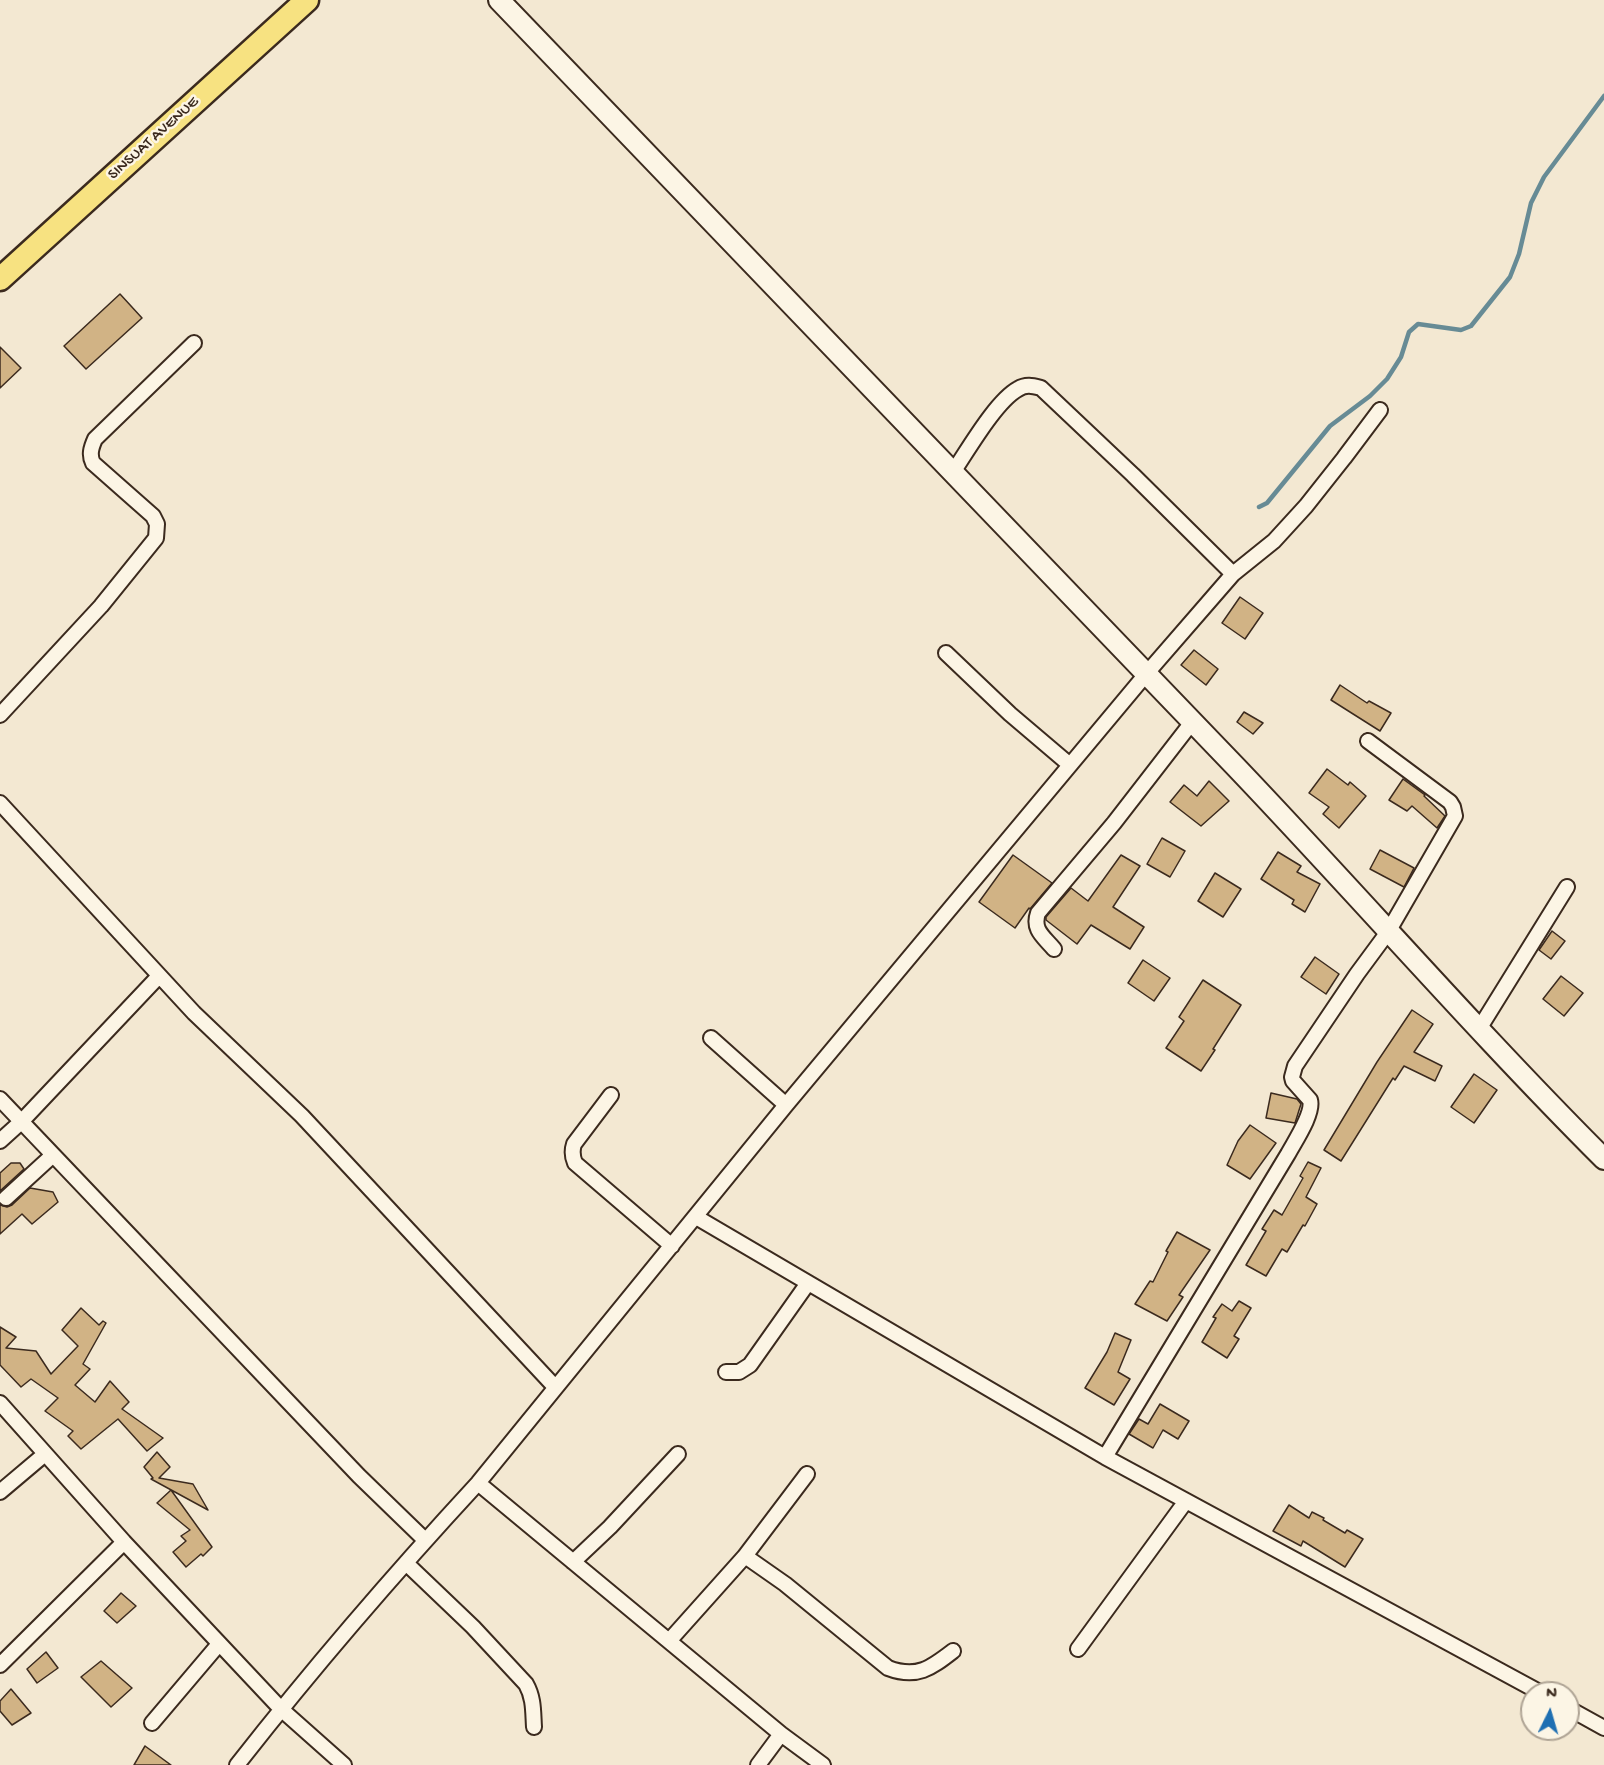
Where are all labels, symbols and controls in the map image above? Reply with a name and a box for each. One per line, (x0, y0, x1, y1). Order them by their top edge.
street label: SINSUAT AVENUE (105, 93, 203, 185)
north arrow (1520, 1681, 1580, 1741)
text: N (1545, 1685, 1557, 1704)

